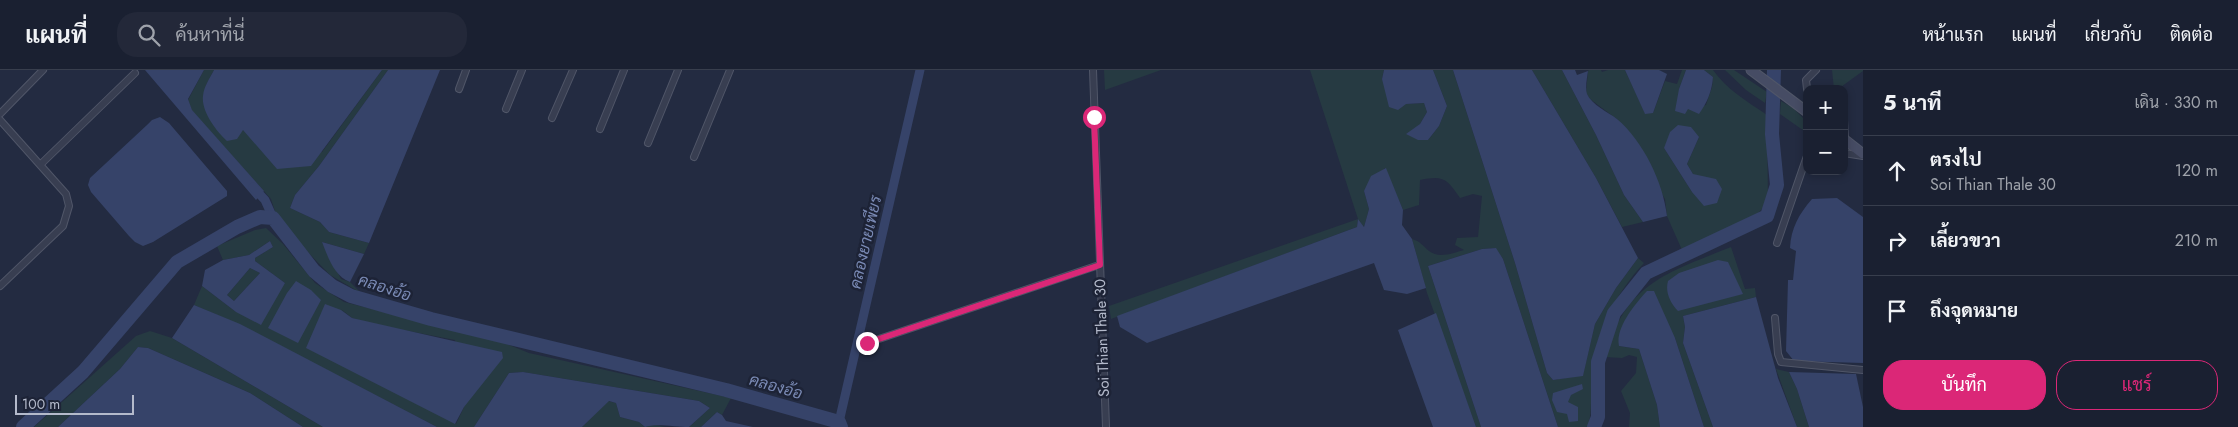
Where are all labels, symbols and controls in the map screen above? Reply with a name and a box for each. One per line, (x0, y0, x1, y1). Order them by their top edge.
search box (117, 12, 467, 57)
text: แผนที่ (25, 17, 87, 52)
icon: search (135, 21, 163, 49)
text: ค้นหาที่นี่ (175, 21, 245, 48)
text: หน้าแรก (1922, 22, 1984, 48)
text: แผนที่ (2012, 22, 2056, 48)
text: เกี่ยวกับ (2084, 22, 2142, 48)
text: ติดต่อ (2170, 22, 2213, 48)
map controls (1803, 85, 1848, 175)
button: + (1803, 85, 1848, 130)
text: 5 นาที (1883, 88, 1941, 118)
text: เดิน · 330 m (2135, 91, 2218, 114)
route start (1083, 106, 1106, 129)
button: − (1803, 130, 1848, 175)
text: ตรงไป (1930, 146, 1982, 173)
icon: ahead (1883, 157, 1911, 185)
text: 120 m (2175, 159, 2218, 182)
text: Soi Thian Thale 30 (1930, 173, 2056, 196)
water label: คลองยายเพียร (844, 192, 888, 291)
icon: right (1883, 227, 1911, 255)
text: เลี้ยวขวา (1930, 227, 2001, 254)
text: 210 m (2175, 229, 2218, 252)
water label: คลองอ้อ (355, 268, 414, 307)
street label: Soi Thian Thale 30 (1089, 279, 1115, 397)
icon: arrive (1883, 297, 1911, 325)
text: ถึงจุดหมาย (1930, 297, 2018, 324)
route end (856, 332, 879, 355)
button: บันทึก (1883, 360, 2046, 410)
button: แชร์ (2056, 360, 2218, 410)
water label: คลองอ้อ (747, 368, 805, 405)
scale bar (15, 392, 134, 415)
text: 100 m (22, 394, 60, 414)

